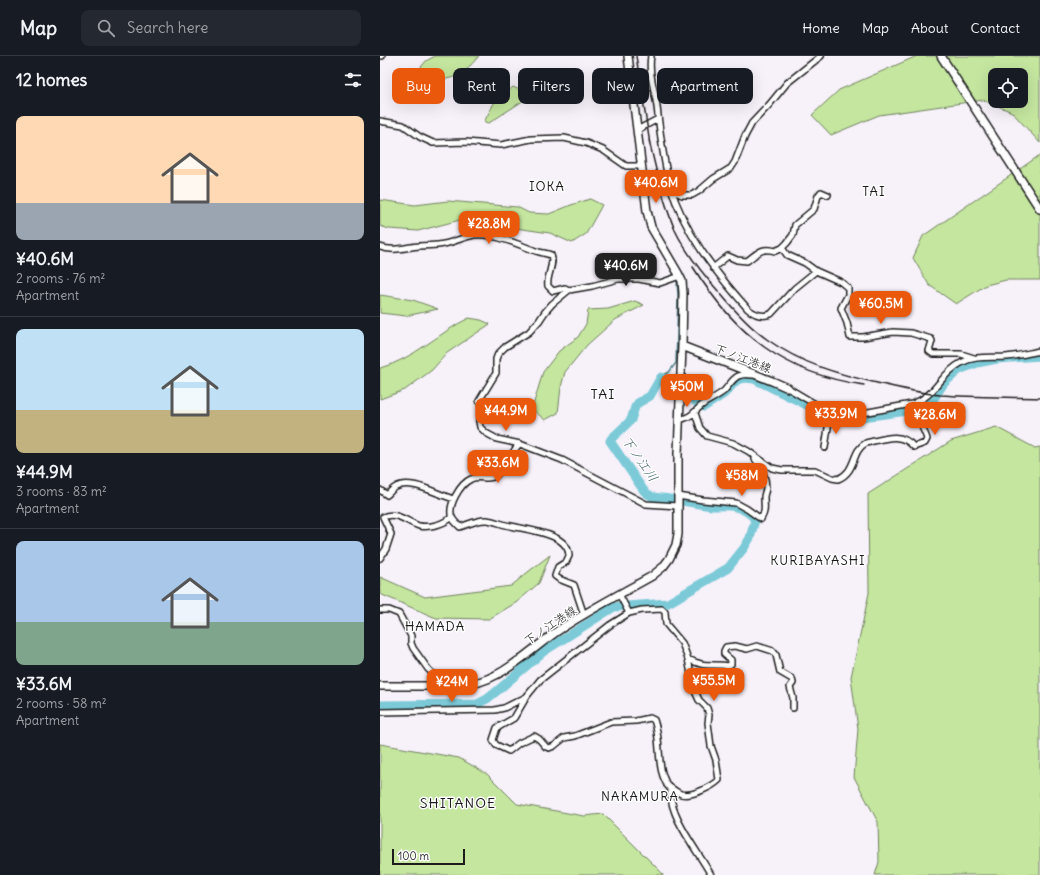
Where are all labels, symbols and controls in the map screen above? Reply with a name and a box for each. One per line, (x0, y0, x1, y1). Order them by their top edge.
search box (81, 10, 361, 46)
text: Map (20, 16, 57, 40)
icon: search (95, 17, 117, 39)
text: Search here (127, 18, 208, 37)
text: Home (802, 19, 840, 37)
text: Map (862, 19, 889, 37)
text: About (911, 19, 949, 37)
text: Contact (971, 19, 1020, 37)
chip: Buy (392, 68, 445, 104)
chip: Rent (453, 68, 510, 104)
chip: Filters (518, 68, 584, 104)
chip: New (592, 68, 649, 104)
chip: Apartment (657, 68, 753, 104)
map controls (988, 68, 1028, 108)
button: locate (988, 68, 1028, 108)
text: 12 homes (16, 69, 87, 91)
icon: filters (342, 69, 364, 91)
icon: home (154, 142, 226, 214)
pin: ¥40.6M (623, 170, 689, 204)
text: ¥40.6M (634, 174, 678, 191)
district label: IOKA (529, 178, 565, 195)
district label: TAI (862, 183, 886, 200)
pin: ¥28.8M (456, 211, 522, 245)
text: ¥28.8M (468, 215, 510, 232)
text: ¥40.6M (16, 248, 74, 270)
pin: ¥40.6M (593, 253, 659, 287)
text: ¥40.6M (604, 257, 648, 274)
text: 2 rooms · 76 m² (16, 270, 105, 287)
text: Apartment (16, 287, 79, 304)
pin: ¥60.5M (848, 291, 914, 325)
text: ¥60.5M (859, 295, 903, 312)
street label: 下ノ江港線 (712, 340, 774, 376)
icon: home (154, 355, 226, 427)
pin: ¥50M (663, 374, 711, 408)
text: ¥50M (670, 378, 704, 395)
district label: TAI (591, 385, 615, 403)
pin: ¥44.9M (473, 398, 539, 432)
pin: ¥33.9M (803, 401, 869, 435)
text: ¥44.9M (484, 402, 528, 419)
pin: ¥28.6M (902, 402, 968, 436)
text: ¥33.9M (814, 405, 858, 422)
text: ¥28.6M (914, 406, 956, 423)
water label: 下ノ江川 (618, 433, 662, 485)
pin: ¥33.6M (465, 450, 531, 484)
text: ¥33.6M (476, 454, 520, 471)
text: ¥44.9M (16, 461, 73, 483)
pin: ¥58M (718, 463, 766, 497)
text: ¥58M (725, 467, 759, 484)
text: 3 rooms · 83 m² (16, 483, 107, 500)
text: Apartment (16, 500, 79, 517)
district label: KURIBAYASHI (770, 552, 866, 569)
icon: home (154, 567, 226, 639)
street label: 下ノ江港線 (521, 602, 579, 648)
district label: HAMADA (405, 618, 465, 635)
pin: ¥55.5M (681, 668, 747, 702)
pin: ¥24M (428, 669, 476, 703)
text: ¥55.5M (692, 672, 736, 689)
text: ¥33.6M (16, 673, 72, 695)
text: ¥24M (436, 673, 468, 690)
text: 2 rooms · 58 m² (16, 695, 107, 712)
text: Apartment (16, 712, 79, 729)
district label: NAKAMURA (601, 788, 679, 805)
district label: SHITANOE (420, 794, 496, 812)
scale bar (392, 847, 465, 866)
text: 100 m (398, 849, 429, 863)

